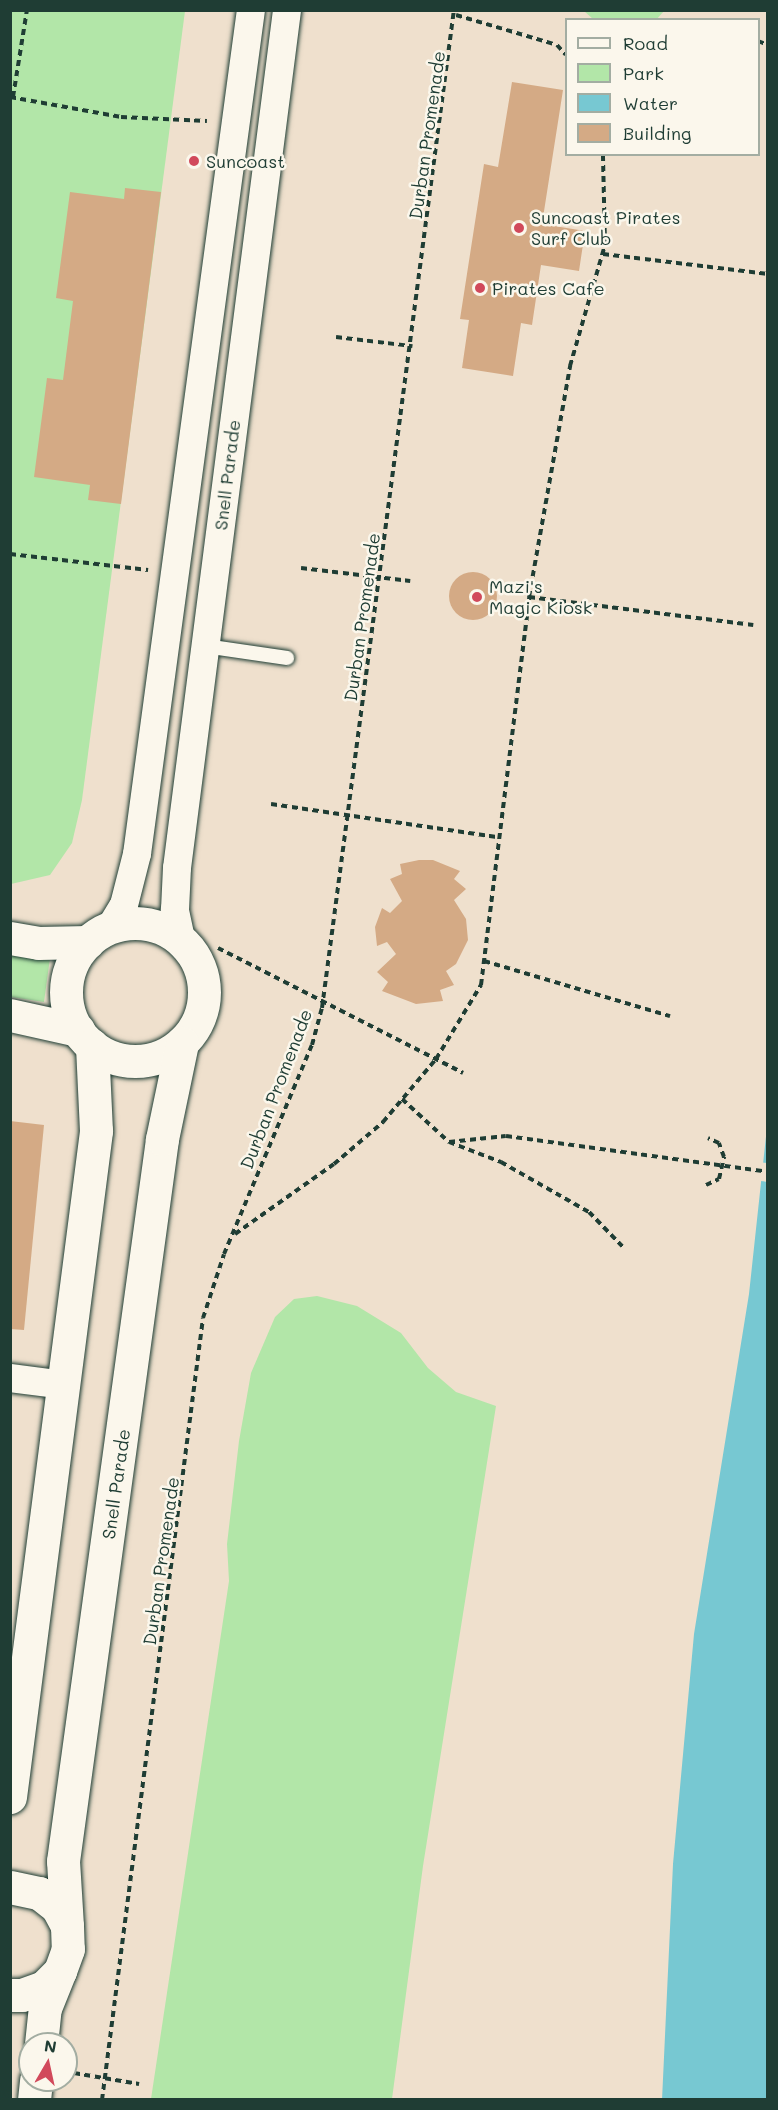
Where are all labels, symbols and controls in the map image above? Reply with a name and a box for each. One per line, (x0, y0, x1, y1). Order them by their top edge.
legend (565, 18, 760, 156)
text: Road (623, 31, 668, 55)
street label: Durban Promenade (405, 50, 449, 220)
text: Park (623, 61, 664, 85)
text: Water (623, 91, 678, 115)
text: Building (623, 121, 691, 145)
place label: Suncoast (206, 150, 285, 172)
marker: Suncoast (187, 154, 201, 168)
place label: Suncoast Pirates Surf Club (531, 207, 680, 250)
marker: Suncoast Pirates Surf Club (512, 221, 526, 235)
place label: Pirates Cafe (492, 277, 605, 299)
marker: Pirates Cafe (473, 281, 487, 295)
street label: Snell Parade (210, 419, 244, 531)
street label: Durban Promenade (340, 532, 384, 702)
place label: Mazi's Magic Kiosk (489, 576, 592, 618)
marker: Mazi's Magic Kiosk (470, 590, 484, 604)
street label: Durban Promenade (236, 1006, 316, 1172)
street label: Snell Parade (98, 1428, 134, 1540)
street label: Durban Promenade (139, 1476, 183, 1646)
north arrow (18, 2032, 78, 2092)
text: N (43, 2034, 58, 2057)

